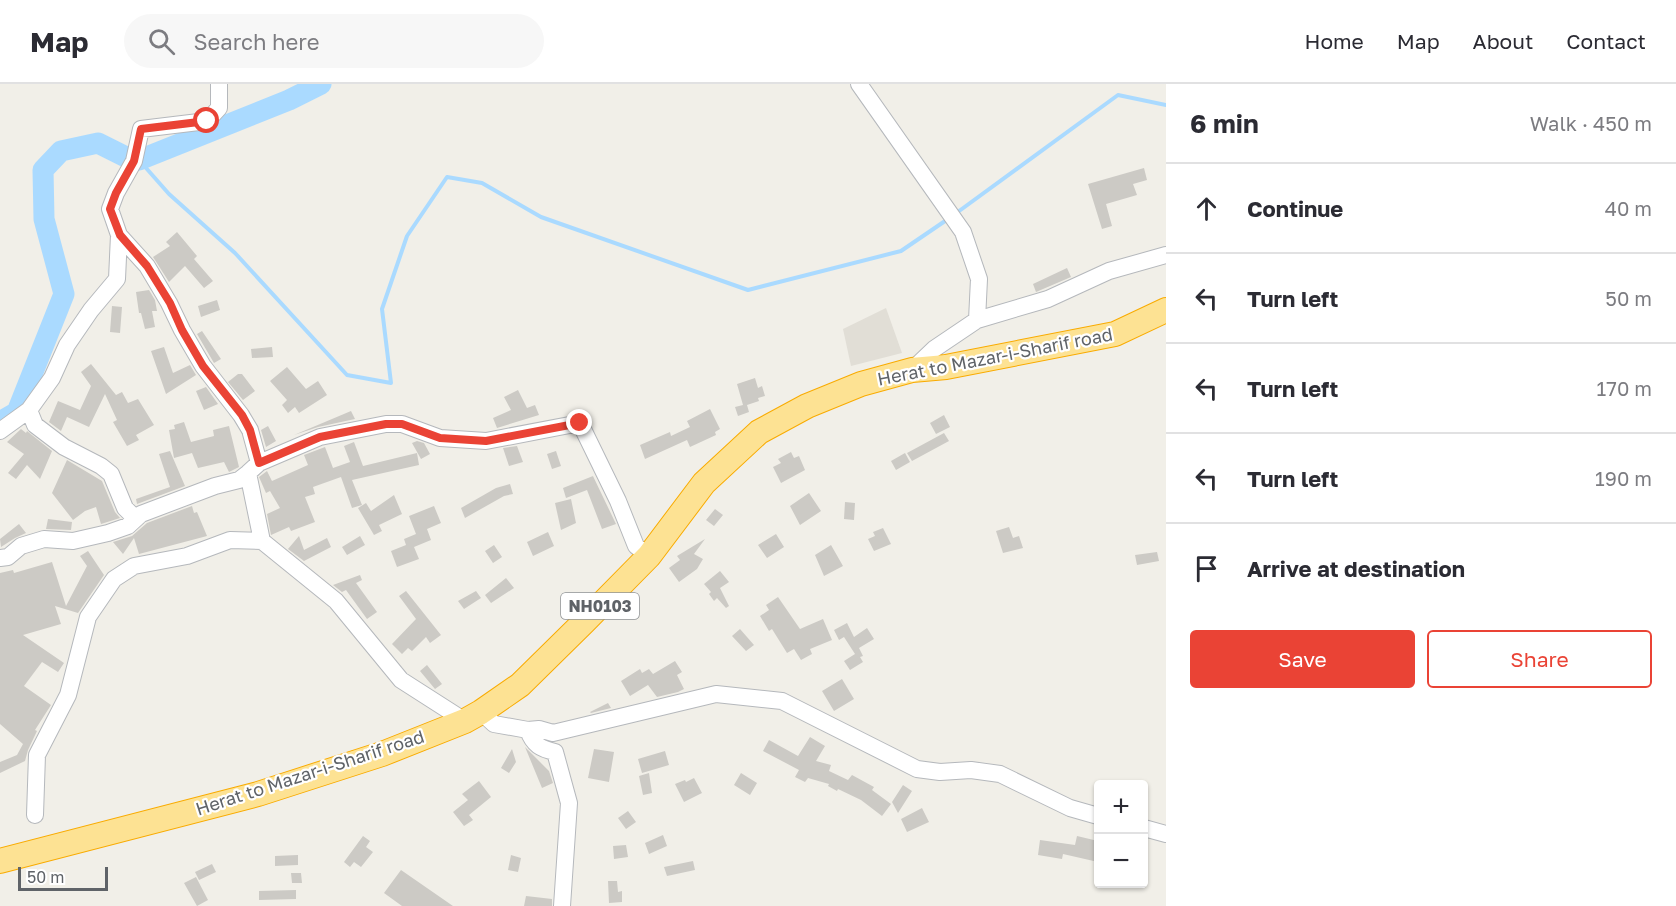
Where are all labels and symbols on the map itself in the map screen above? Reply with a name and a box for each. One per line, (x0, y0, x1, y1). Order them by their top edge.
route start (193, 107, 219, 133)
street label: Herat to Mazar-i-Sharif road (875, 322, 1114, 390)
route end (566, 409, 592, 435)
road number: NH0103 (561, 593, 639, 619)
street label: Herat to Mazar-i-Sharif road (193, 725, 427, 819)
scale bar (18, 864, 108, 892)

